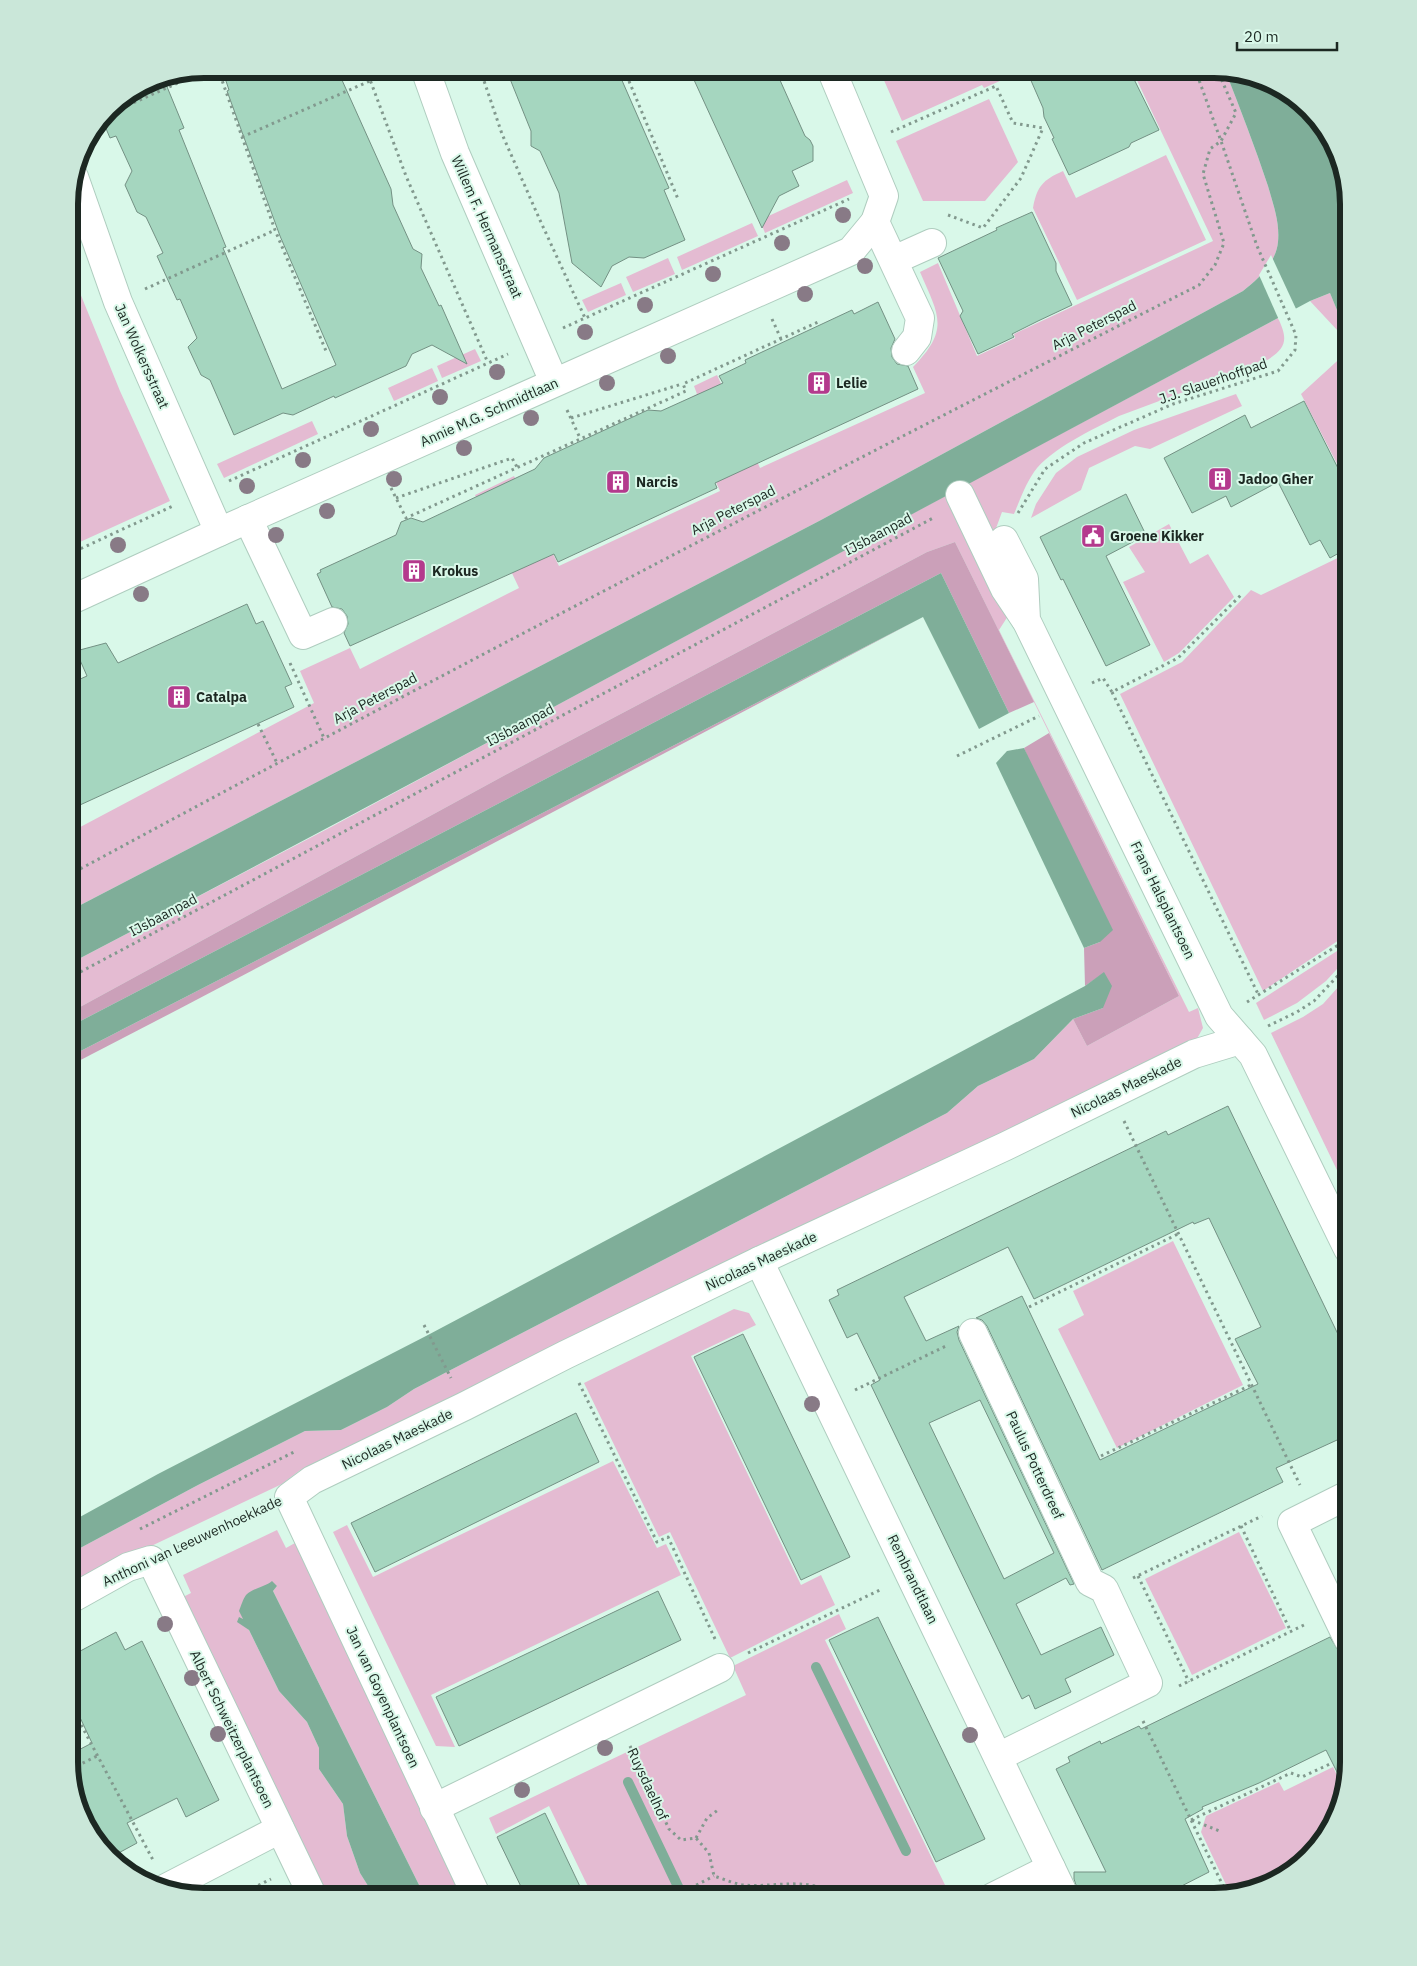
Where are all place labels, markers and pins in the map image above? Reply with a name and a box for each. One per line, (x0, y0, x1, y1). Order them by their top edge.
building icon: Lelie (806, 370, 832, 396)
place label: Lelie (836, 374, 867, 392)
building icon: Jadoo Gher (1207, 466, 1233, 492)
building icon: Narcis (605, 469, 631, 495)
place label: Jadoo Gher (1238, 470, 1314, 488)
place label: Narcis (636, 473, 678, 491)
public building icon: Groene Kikker (1080, 523, 1106, 549)
place label: Groene Kikker (1110, 527, 1204, 545)
building icon: Krokus (401, 558, 427, 584)
place label: Krokus (432, 562, 478, 580)
building icon: Catalpa (166, 684, 192, 710)
place label: Catalpa (196, 688, 247, 706)

